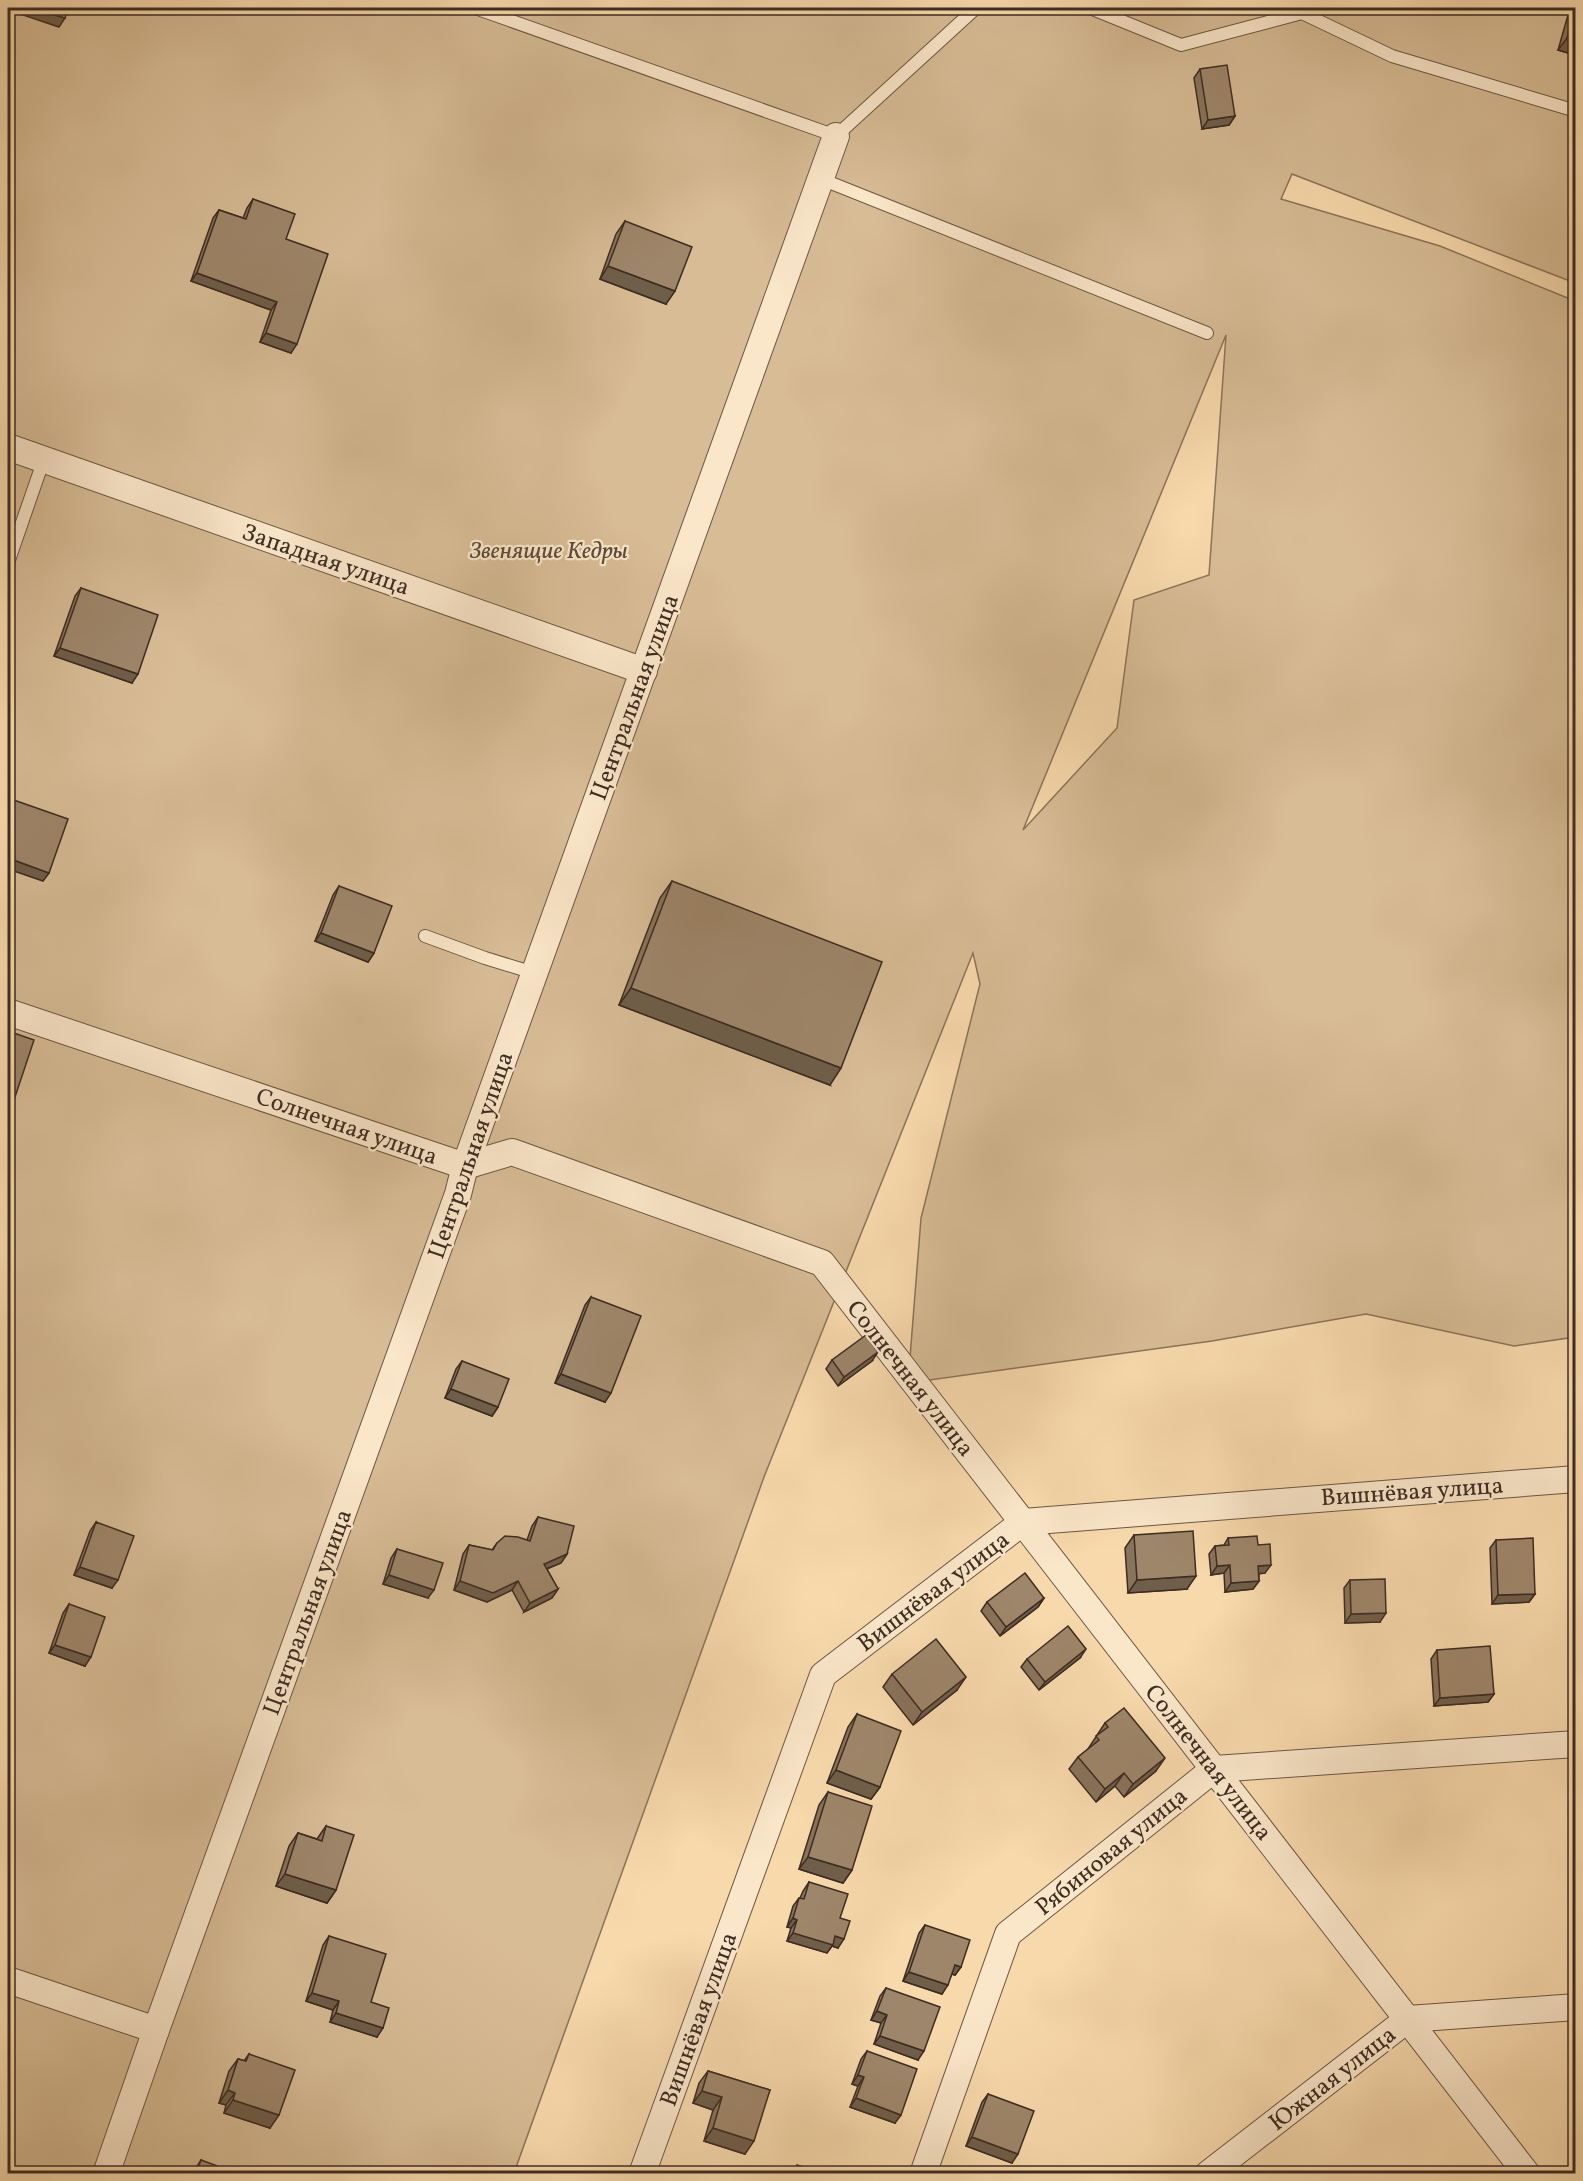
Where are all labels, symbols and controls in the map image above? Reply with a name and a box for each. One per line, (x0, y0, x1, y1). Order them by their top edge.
street label: Западная улица (237, 516, 414, 605)
park label: Звенящие Кедры (469, 535, 628, 569)
street label: Центральная улица (583, 590, 689, 806)
street label: Центральная улица (420, 1047, 523, 1264)
street label: Солнечная улица (251, 1081, 442, 1175)
street label: Солнечная улица (837, 1294, 981, 1465)
street label: Вишнёвая улица (1320, 1470, 1505, 1516)
street label: Центральная улица (256, 1505, 362, 1721)
street label: Вишнёвая улица (851, 1524, 1018, 1661)
street label: Солнечная улица (1135, 1678, 1279, 1849)
street label: Рябиновая улица (1029, 1780, 1196, 1925)
street label: Вишнёвая улица (653, 1928, 747, 2111)
street label: Южная улица (1262, 2019, 1404, 2140)

